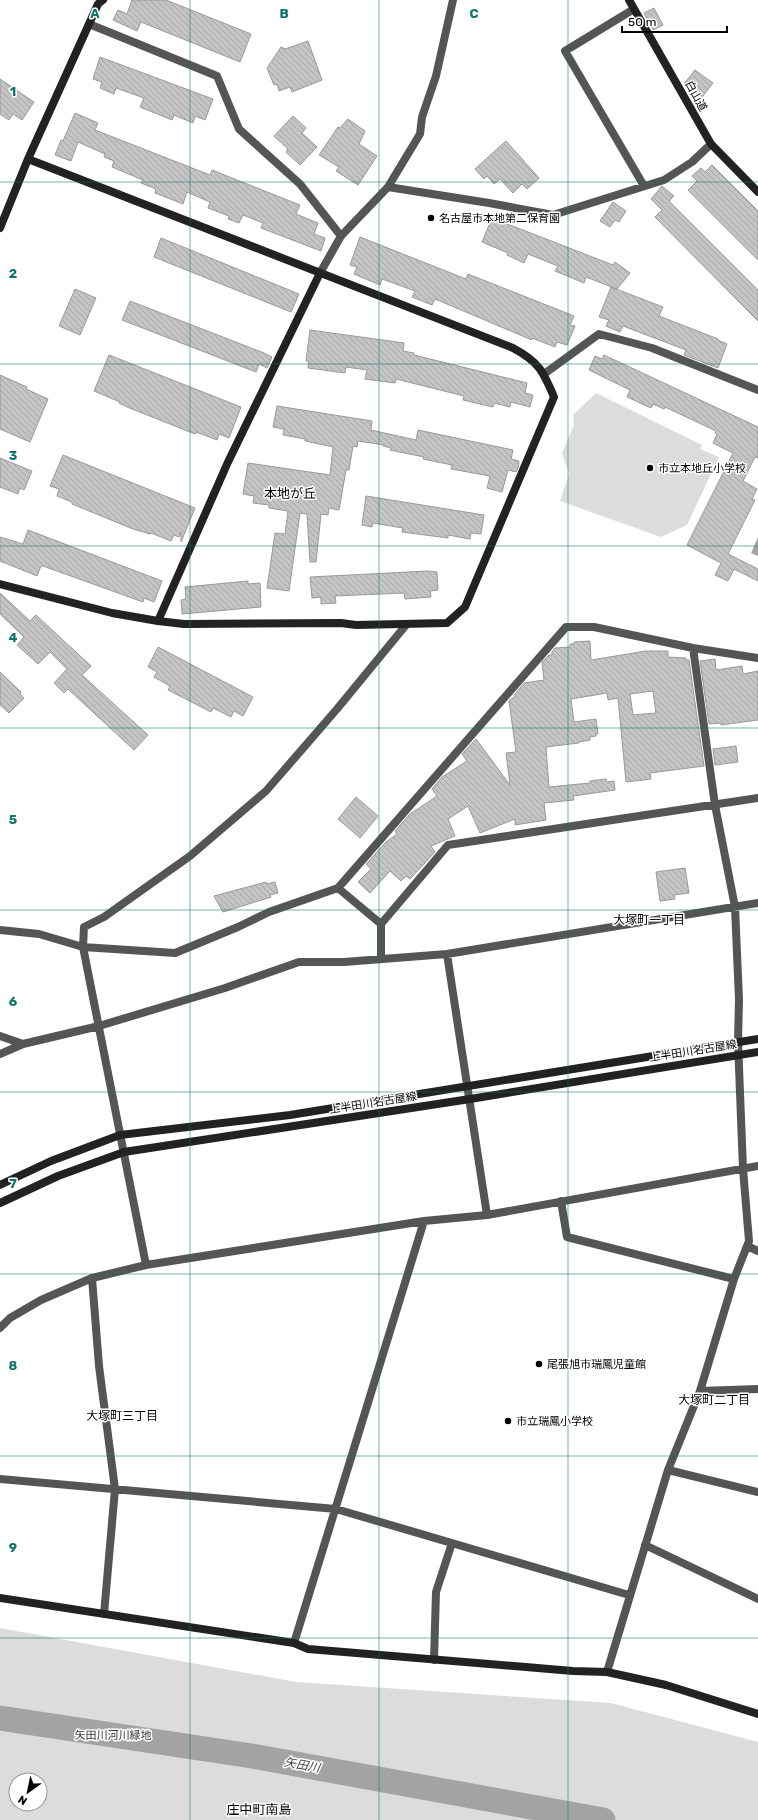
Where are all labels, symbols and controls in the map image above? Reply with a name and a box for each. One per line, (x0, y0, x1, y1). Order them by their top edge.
text: A (90, 6, 100, 21)
text: B (279, 6, 289, 21)
text: C (469, 6, 479, 21)
scale bar (622, 8, 727, 34)
text: 50 m (628, 15, 656, 29)
street label: 白山道 (682, 78, 710, 114)
text: 1 (10, 84, 16, 99)
place label: 名古屋市本地第二保育園 (439, 212, 560, 225)
marker: 名古屋市本地第二保育園 (426, 213, 436, 223)
text: 2 (9, 266, 17, 281)
text: 3 (9, 448, 18, 463)
place label: 市立本地丘小学校 (658, 462, 746, 475)
marker: 市立本地丘小学校 (645, 463, 655, 473)
district label: 本地が丘 (264, 486, 316, 501)
text: 4 (9, 630, 18, 645)
text: 5 (9, 812, 17, 827)
district label: 大塚町一丁目 (613, 913, 685, 927)
text: 6 (9, 994, 18, 1009)
street label: 上半田川名古屋線 (649, 1038, 737, 1064)
street label: 上半田川名古屋線 (329, 1090, 417, 1116)
text: 7 (9, 1176, 17, 1191)
text: 8 (9, 1358, 18, 1373)
place label: 尾張旭市瑞鳳児童館 (547, 1358, 646, 1371)
marker: 尾張旭市瑞鳳児童館 (534, 1359, 544, 1369)
district label: 大塚町二丁目 (678, 1393, 750, 1407)
district label: 大塚町三丁目 (86, 1409, 158, 1423)
place label: 市立瑞鳳小学校 (516, 1415, 593, 1428)
marker: 市立瑞鳳小学校 (503, 1416, 513, 1426)
text: 9 (9, 1540, 17, 1555)
park label: 矢田川河川緑地 (75, 1729, 152, 1742)
water label: 矢田川 (283, 1755, 323, 1775)
north arrow (8, 1772, 48, 1812)
text: N (16, 1792, 30, 1808)
district label: 庄中町南島 (226, 1802, 292, 1817)

